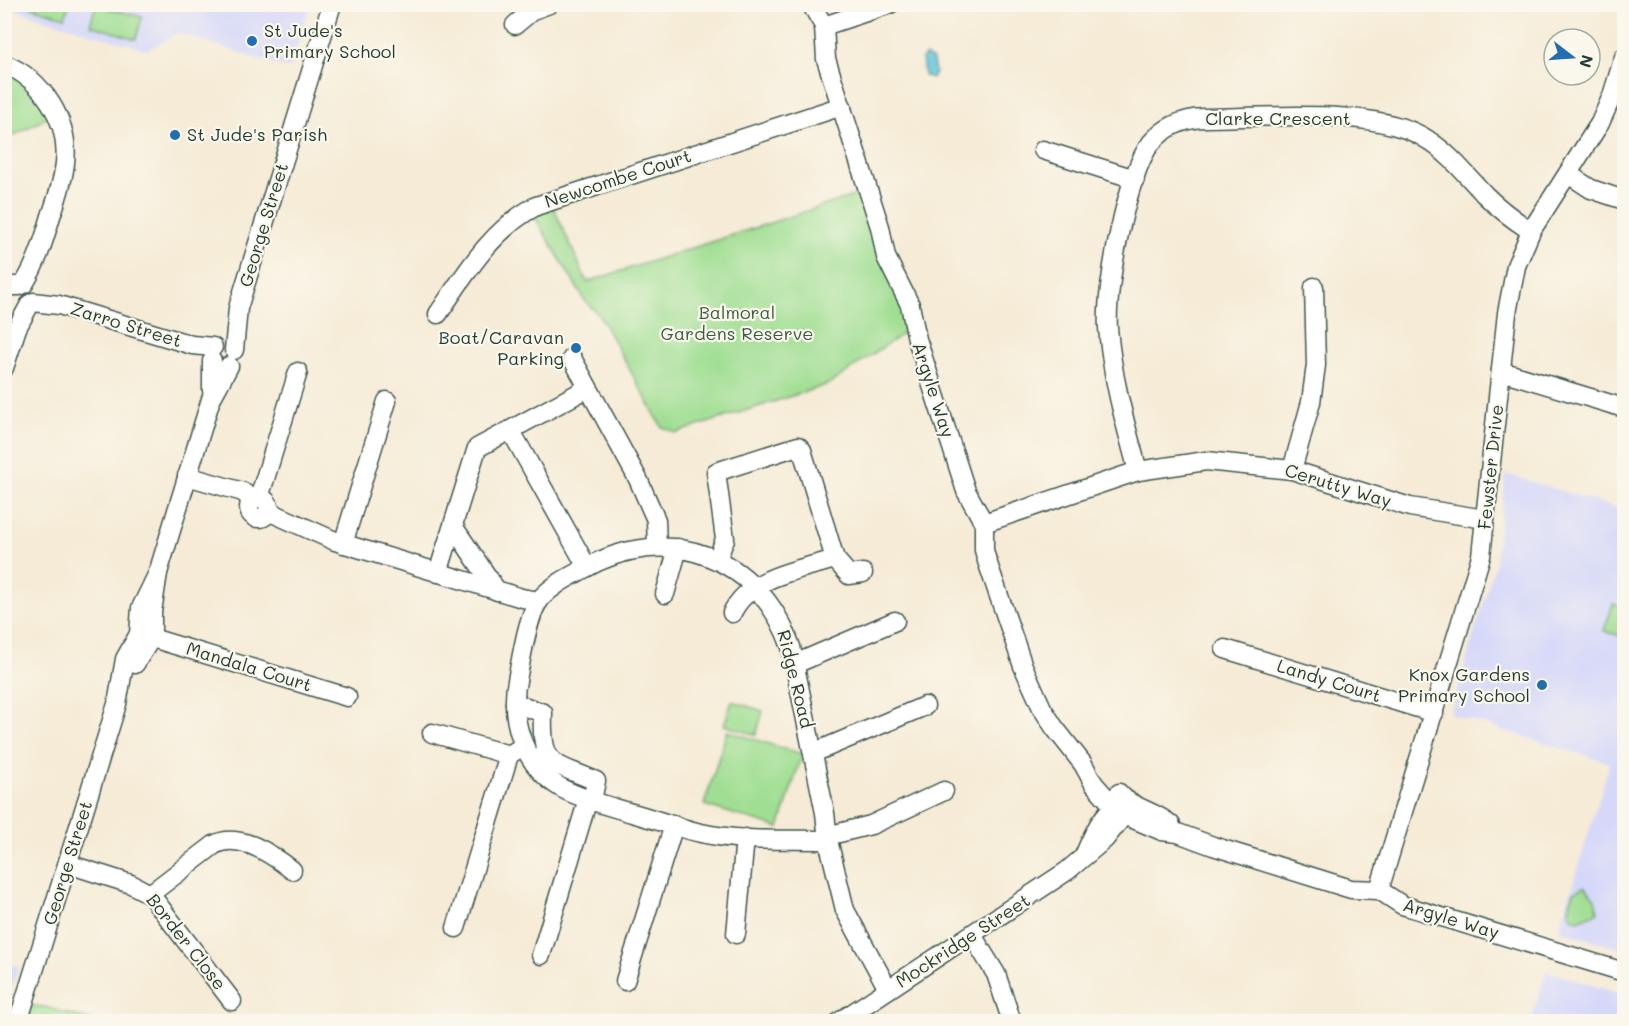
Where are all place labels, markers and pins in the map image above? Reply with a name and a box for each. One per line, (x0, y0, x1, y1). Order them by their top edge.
place label: St Jude's Primary School (264, 18, 396, 63)
marker: St Jude's Primary School (245, 34, 259, 48)
place label: St Jude's Parish (187, 122, 327, 146)
marker: St Jude's Parish (168, 128, 182, 142)
place label: Boat/Caravan Parking (439, 325, 564, 370)
marker: Boat/Caravan Parking (569, 341, 583, 355)
place label: Knox Gardens Primary School (1398, 662, 1530, 707)
marker: Knox Gardens Primary School (1535, 678, 1549, 692)

